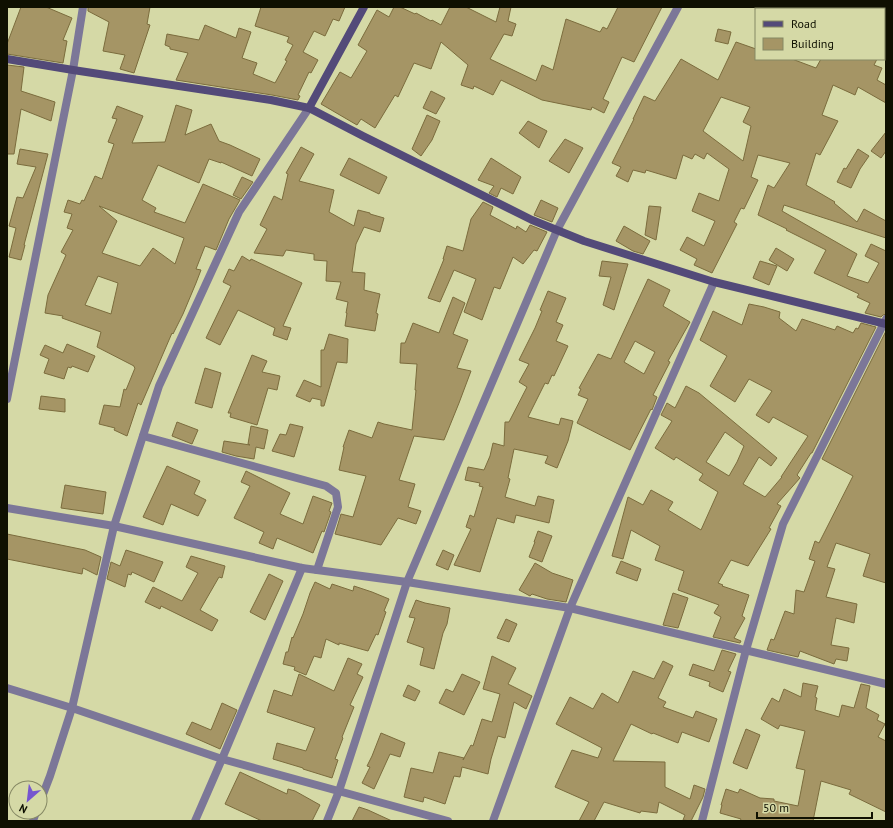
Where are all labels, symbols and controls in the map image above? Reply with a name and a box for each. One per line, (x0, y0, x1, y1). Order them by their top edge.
legend (755, 8, 885, 60)
text: Road (791, 16, 816, 31)
text: Building (791, 36, 834, 51)
north arrow (8, 780, 48, 820)
scale bar (757, 794, 872, 820)
text: 50 m (763, 800, 789, 815)
text: N (17, 801, 30, 817)

